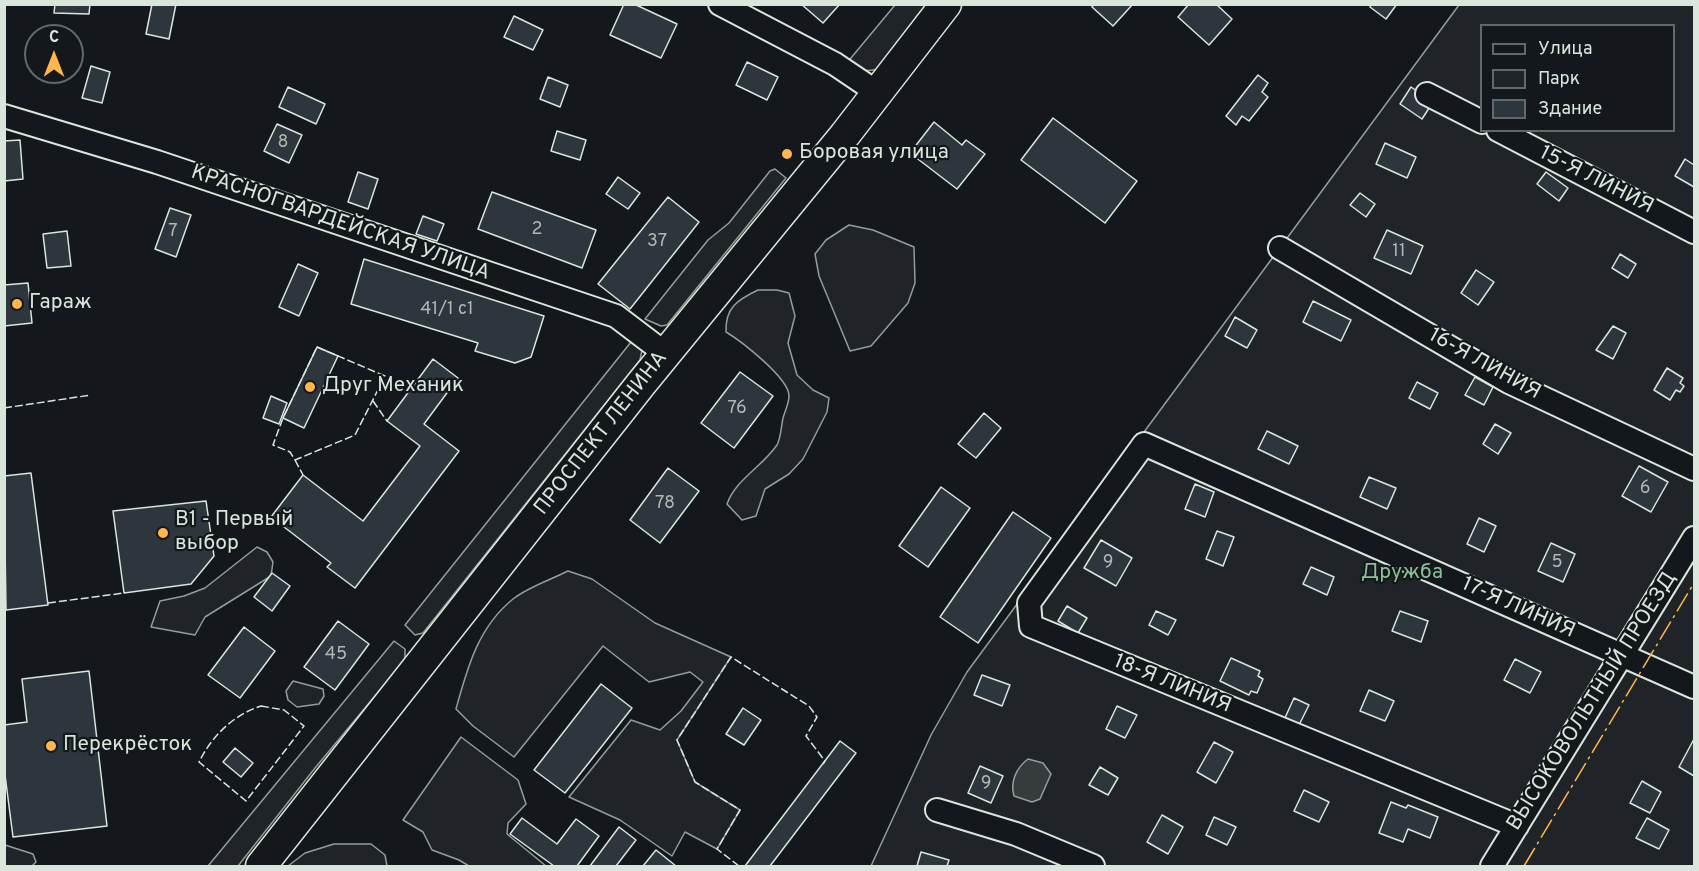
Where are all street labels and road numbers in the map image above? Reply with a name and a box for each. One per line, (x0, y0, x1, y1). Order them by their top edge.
street label: 15-Я ЛИНИЯ (1535, 141, 1657, 221)
street label: КРАСНОГВАРДЕЙСКАЯ УЛИЦА (187, 161, 493, 287)
street label: 16-Я ЛИНИЯ (1424, 324, 1544, 406)
street label: ПРОСПЕКТ ЛЕНИНА (530, 347, 674, 521)
street label: ВЫСОКОВОЛЬТНЫЙ ПРОЕЗД (1503, 568, 1683, 836)
street label: 17-Я ЛИНИЯ (1457, 573, 1579, 645)
street label: 18-Я ЛИНИЯ (1110, 650, 1234, 720)

